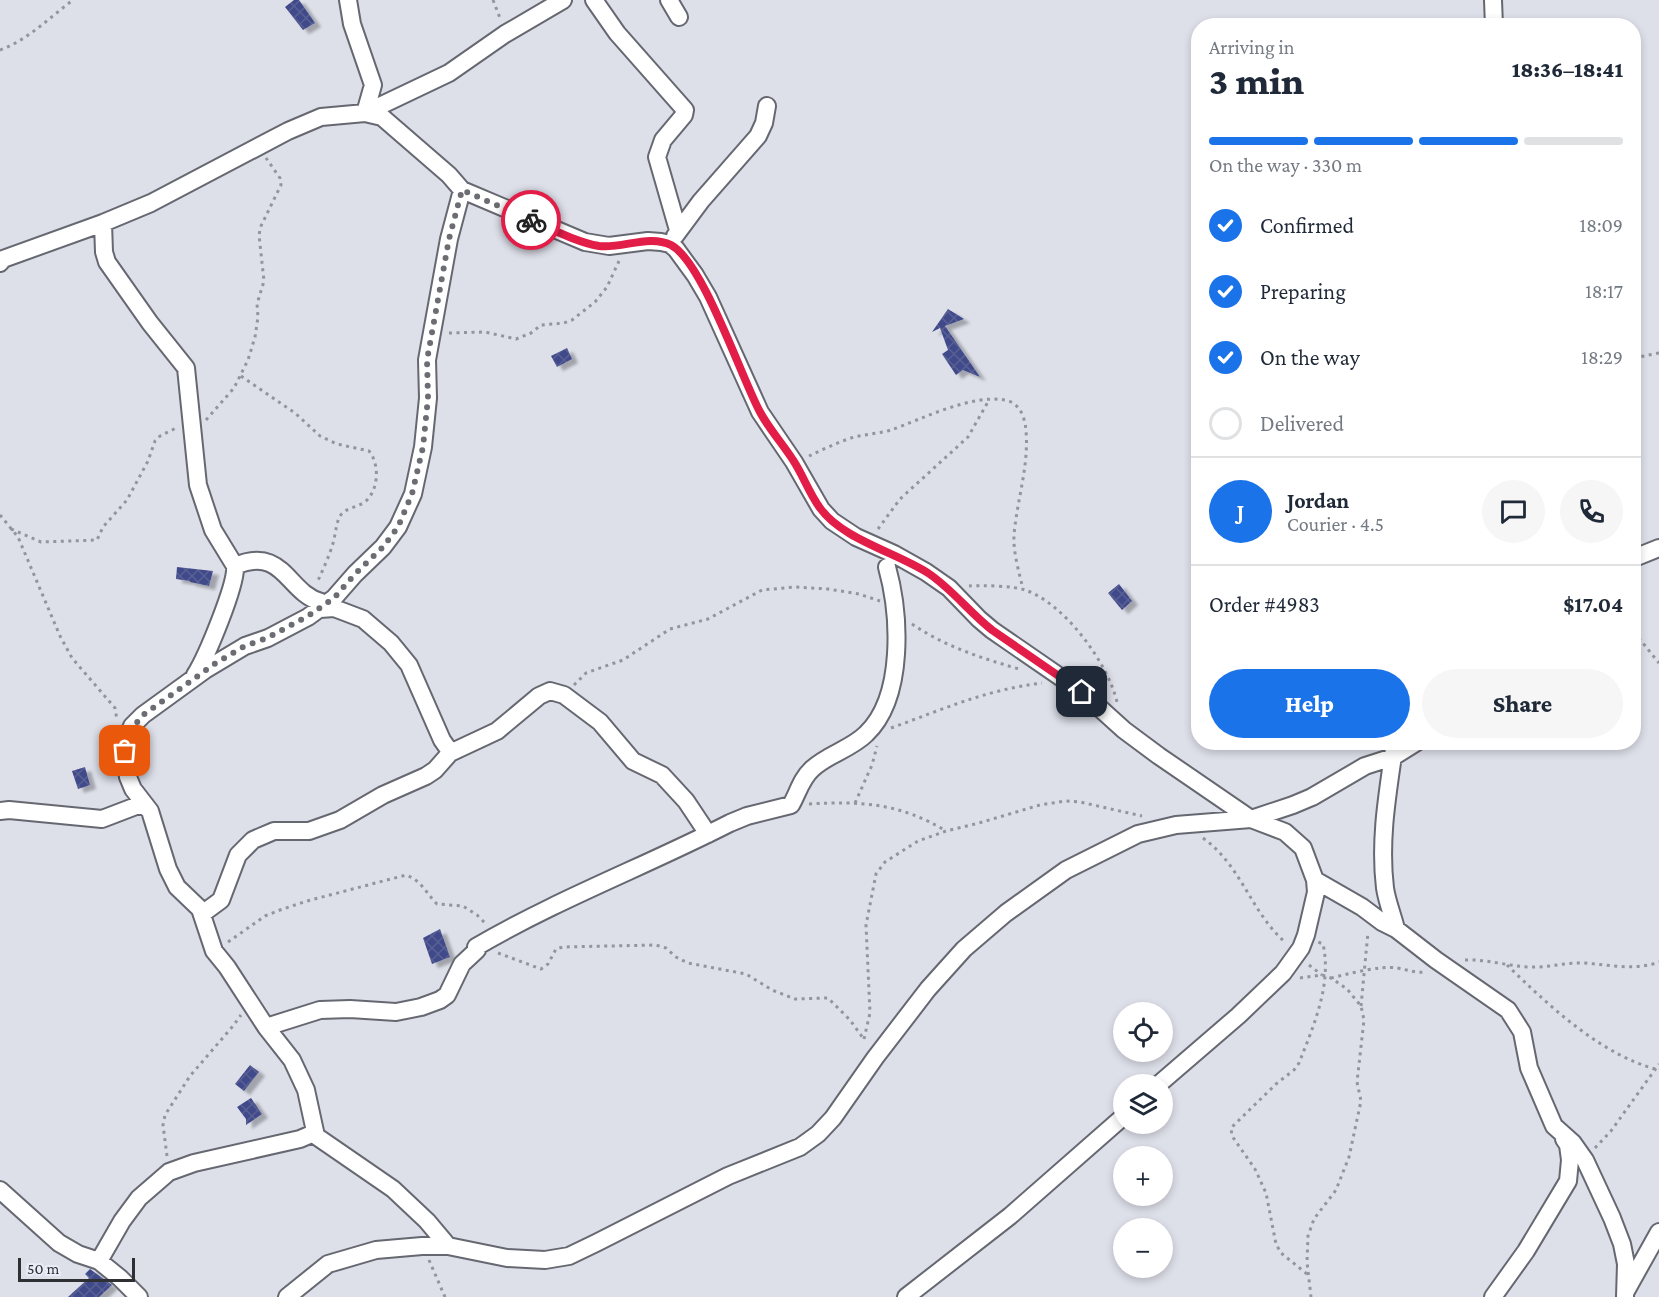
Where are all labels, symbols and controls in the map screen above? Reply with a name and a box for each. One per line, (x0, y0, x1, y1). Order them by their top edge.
text: Arriving in (1209, 36, 1294, 58)
text: 18:36–18:41 (1512, 57, 1623, 82)
text: 3 min (1209, 59, 1304, 102)
text: On the way · 330 m (1209, 154, 1362, 176)
courier (501, 190, 561, 250)
icon: bike (515, 204, 548, 237)
icon: check (1209, 209, 1242, 242)
text: Confirmed (1260, 213, 1354, 238)
text: 18:09 (1580, 214, 1623, 236)
icon: check (1209, 275, 1242, 308)
text: Preparing (1260, 279, 1346, 304)
text: 18:17 (1585, 280, 1623, 302)
icon: check (1209, 341, 1242, 374)
text: On the way (1260, 345, 1360, 370)
text: 18:29 (1581, 346, 1623, 368)
text: Delivered (1260, 411, 1344, 436)
button: chat (1482, 480, 1545, 543)
button: phone (1560, 480, 1623, 543)
text: Jordan (1287, 488, 1349, 513)
text: J (1237, 499, 1244, 524)
text: Courier · 4.5 (1287, 513, 1384, 535)
text: Order #4983 (1209, 592, 1320, 617)
text: $17.04 (1563, 592, 1623, 617)
pin (1056, 666, 1107, 717)
button: Help (1209, 669, 1410, 738)
button: Share (1422, 669, 1623, 738)
icon: home (1065, 675, 1098, 708)
pin (99, 725, 150, 776)
icon: bag (108, 734, 141, 767)
map controls (1113, 1002, 1173, 1278)
button: locate (1113, 1002, 1173, 1062)
button: layers (1113, 1074, 1173, 1134)
button: + (1113, 1146, 1173, 1206)
button: − (1113, 1218, 1173, 1278)
scale bar (18, 1255, 135, 1282)
text: 50 m (27, 1260, 59, 1277)

